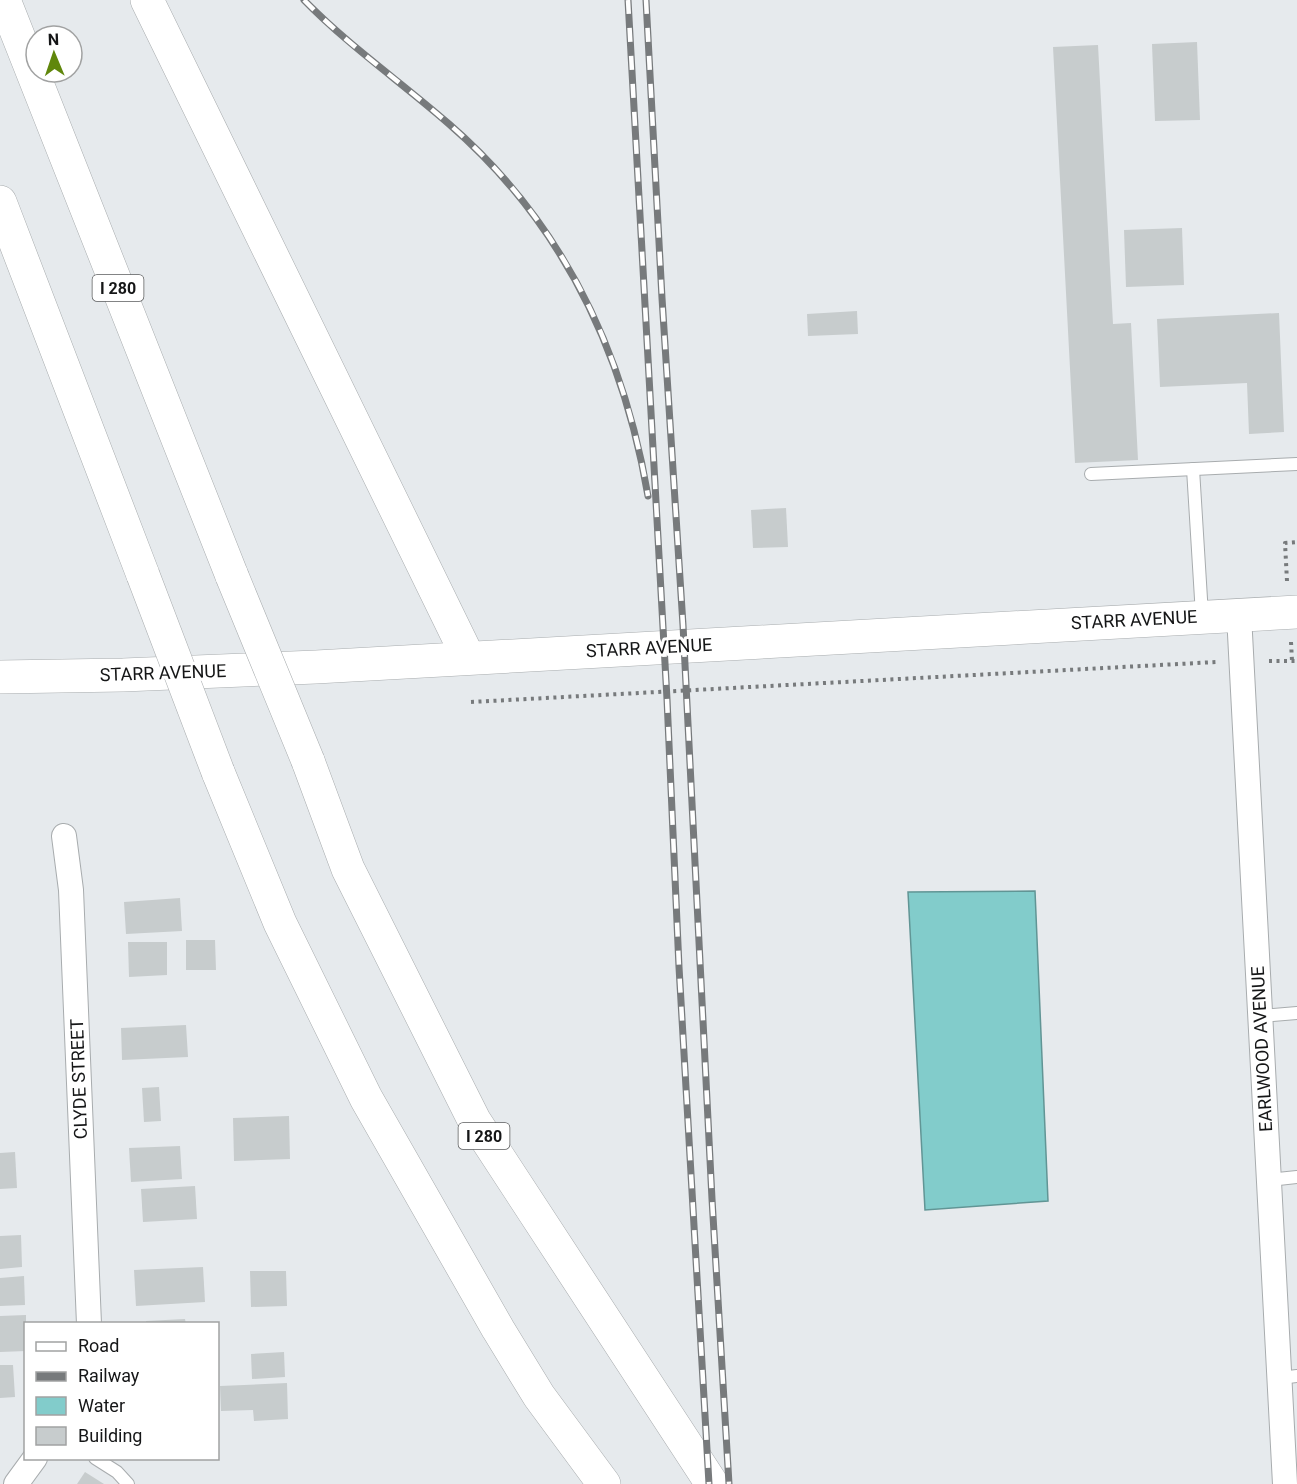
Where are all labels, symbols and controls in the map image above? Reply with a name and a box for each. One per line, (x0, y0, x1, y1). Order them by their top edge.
north arrow (24, 24, 84, 84)
text: N (48, 30, 59, 49)
road number: I 280 (92, 275, 144, 301)
street label: STARR AVENUE (1070, 606, 1198, 633)
street label: STARR AVENUE (585, 634, 713, 661)
street label: STARR AVENUE (99, 660, 227, 685)
street label: EARLWOOD AVENUE (1247, 966, 1276, 1132)
street label: CLYDE STREET (66, 1018, 91, 1140)
road number: I 280 (458, 1123, 510, 1149)
legend (24, 1322, 219, 1460)
text: Road (78, 1335, 119, 1356)
text: Railway (78, 1365, 140, 1386)
text: Water (78, 1395, 125, 1416)
text: Building (78, 1425, 142, 1446)

